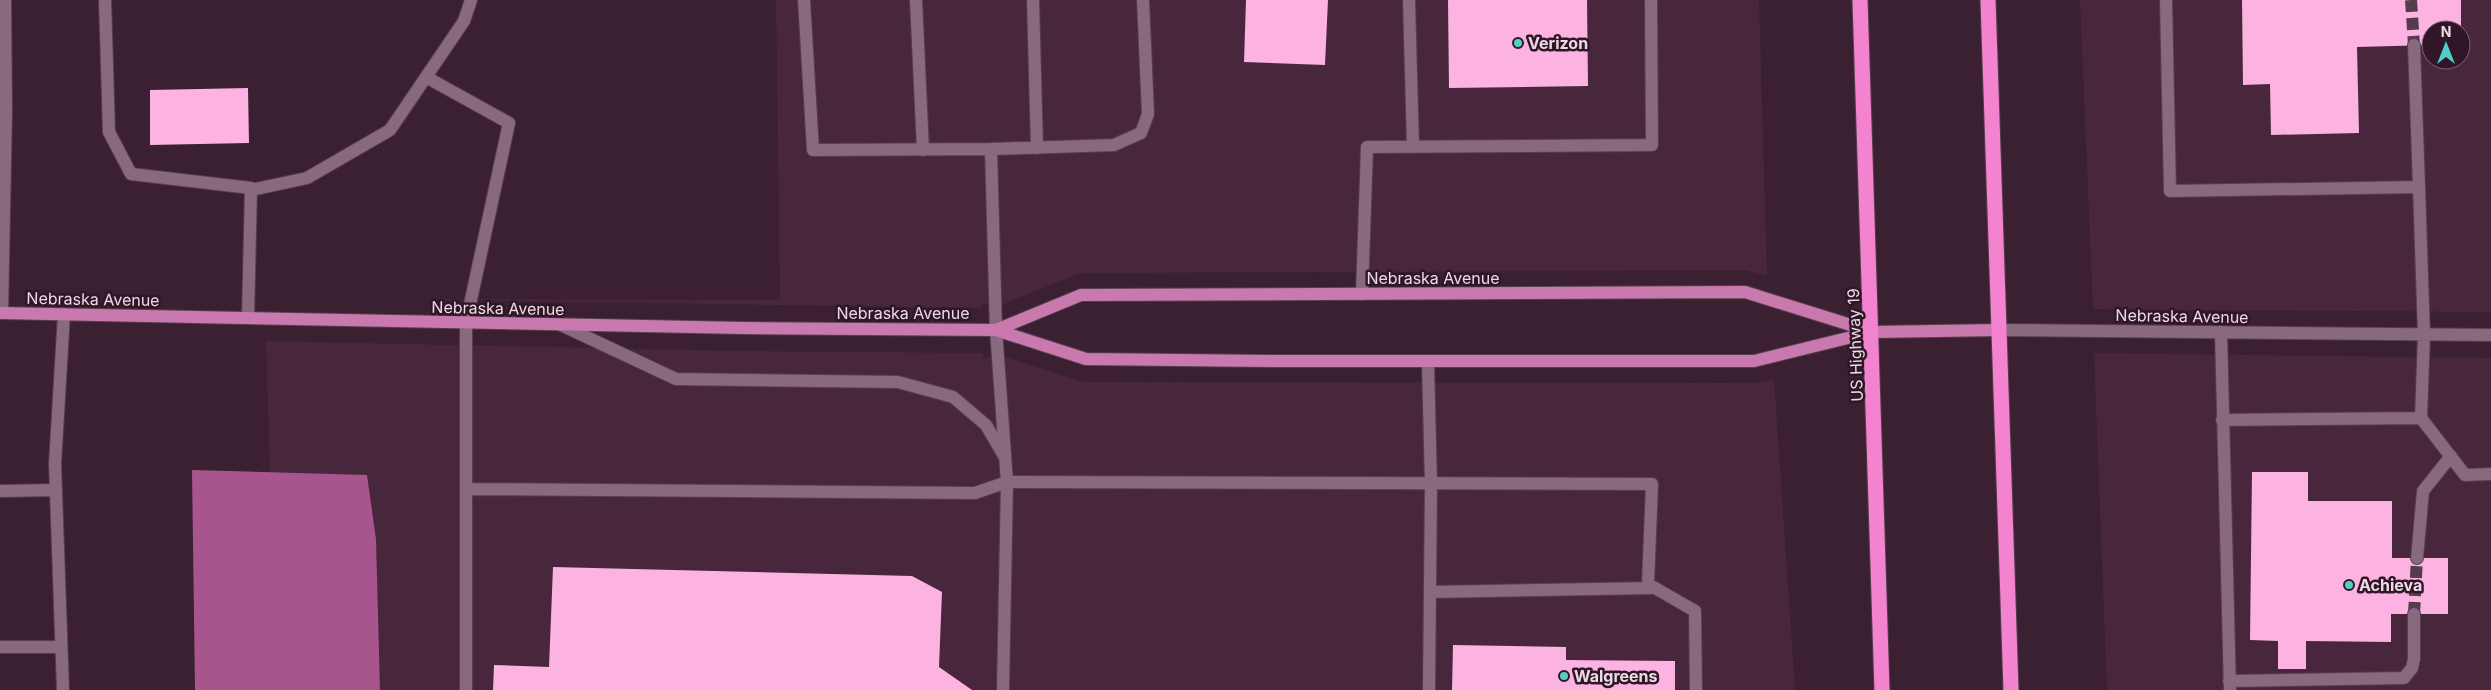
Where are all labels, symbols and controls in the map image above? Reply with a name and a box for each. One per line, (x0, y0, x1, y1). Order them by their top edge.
north arrow (2421, 20, 2471, 70)
text: N (2441, 23, 2451, 40)
place label: Verizon (1528, 33, 1588, 53)
marker: Verizon (1512, 37, 1524, 49)
street label: Nebraska Avenue (1366, 268, 1500, 288)
street label: Nebraska Avenue (26, 288, 160, 310)
street label: US Highway 19 (1843, 288, 1867, 402)
street label: Nebraska Avenue (431, 297, 565, 319)
street label: Nebraska Avenue (836, 303, 970, 323)
street label: Nebraska Avenue (2115, 305, 2249, 327)
place label: Achieva (2359, 575, 2422, 595)
marker: Achieva (2343, 579, 2355, 591)
place label: Walgreens (1574, 666, 1658, 686)
marker: Walgreens (1558, 670, 1570, 682)

